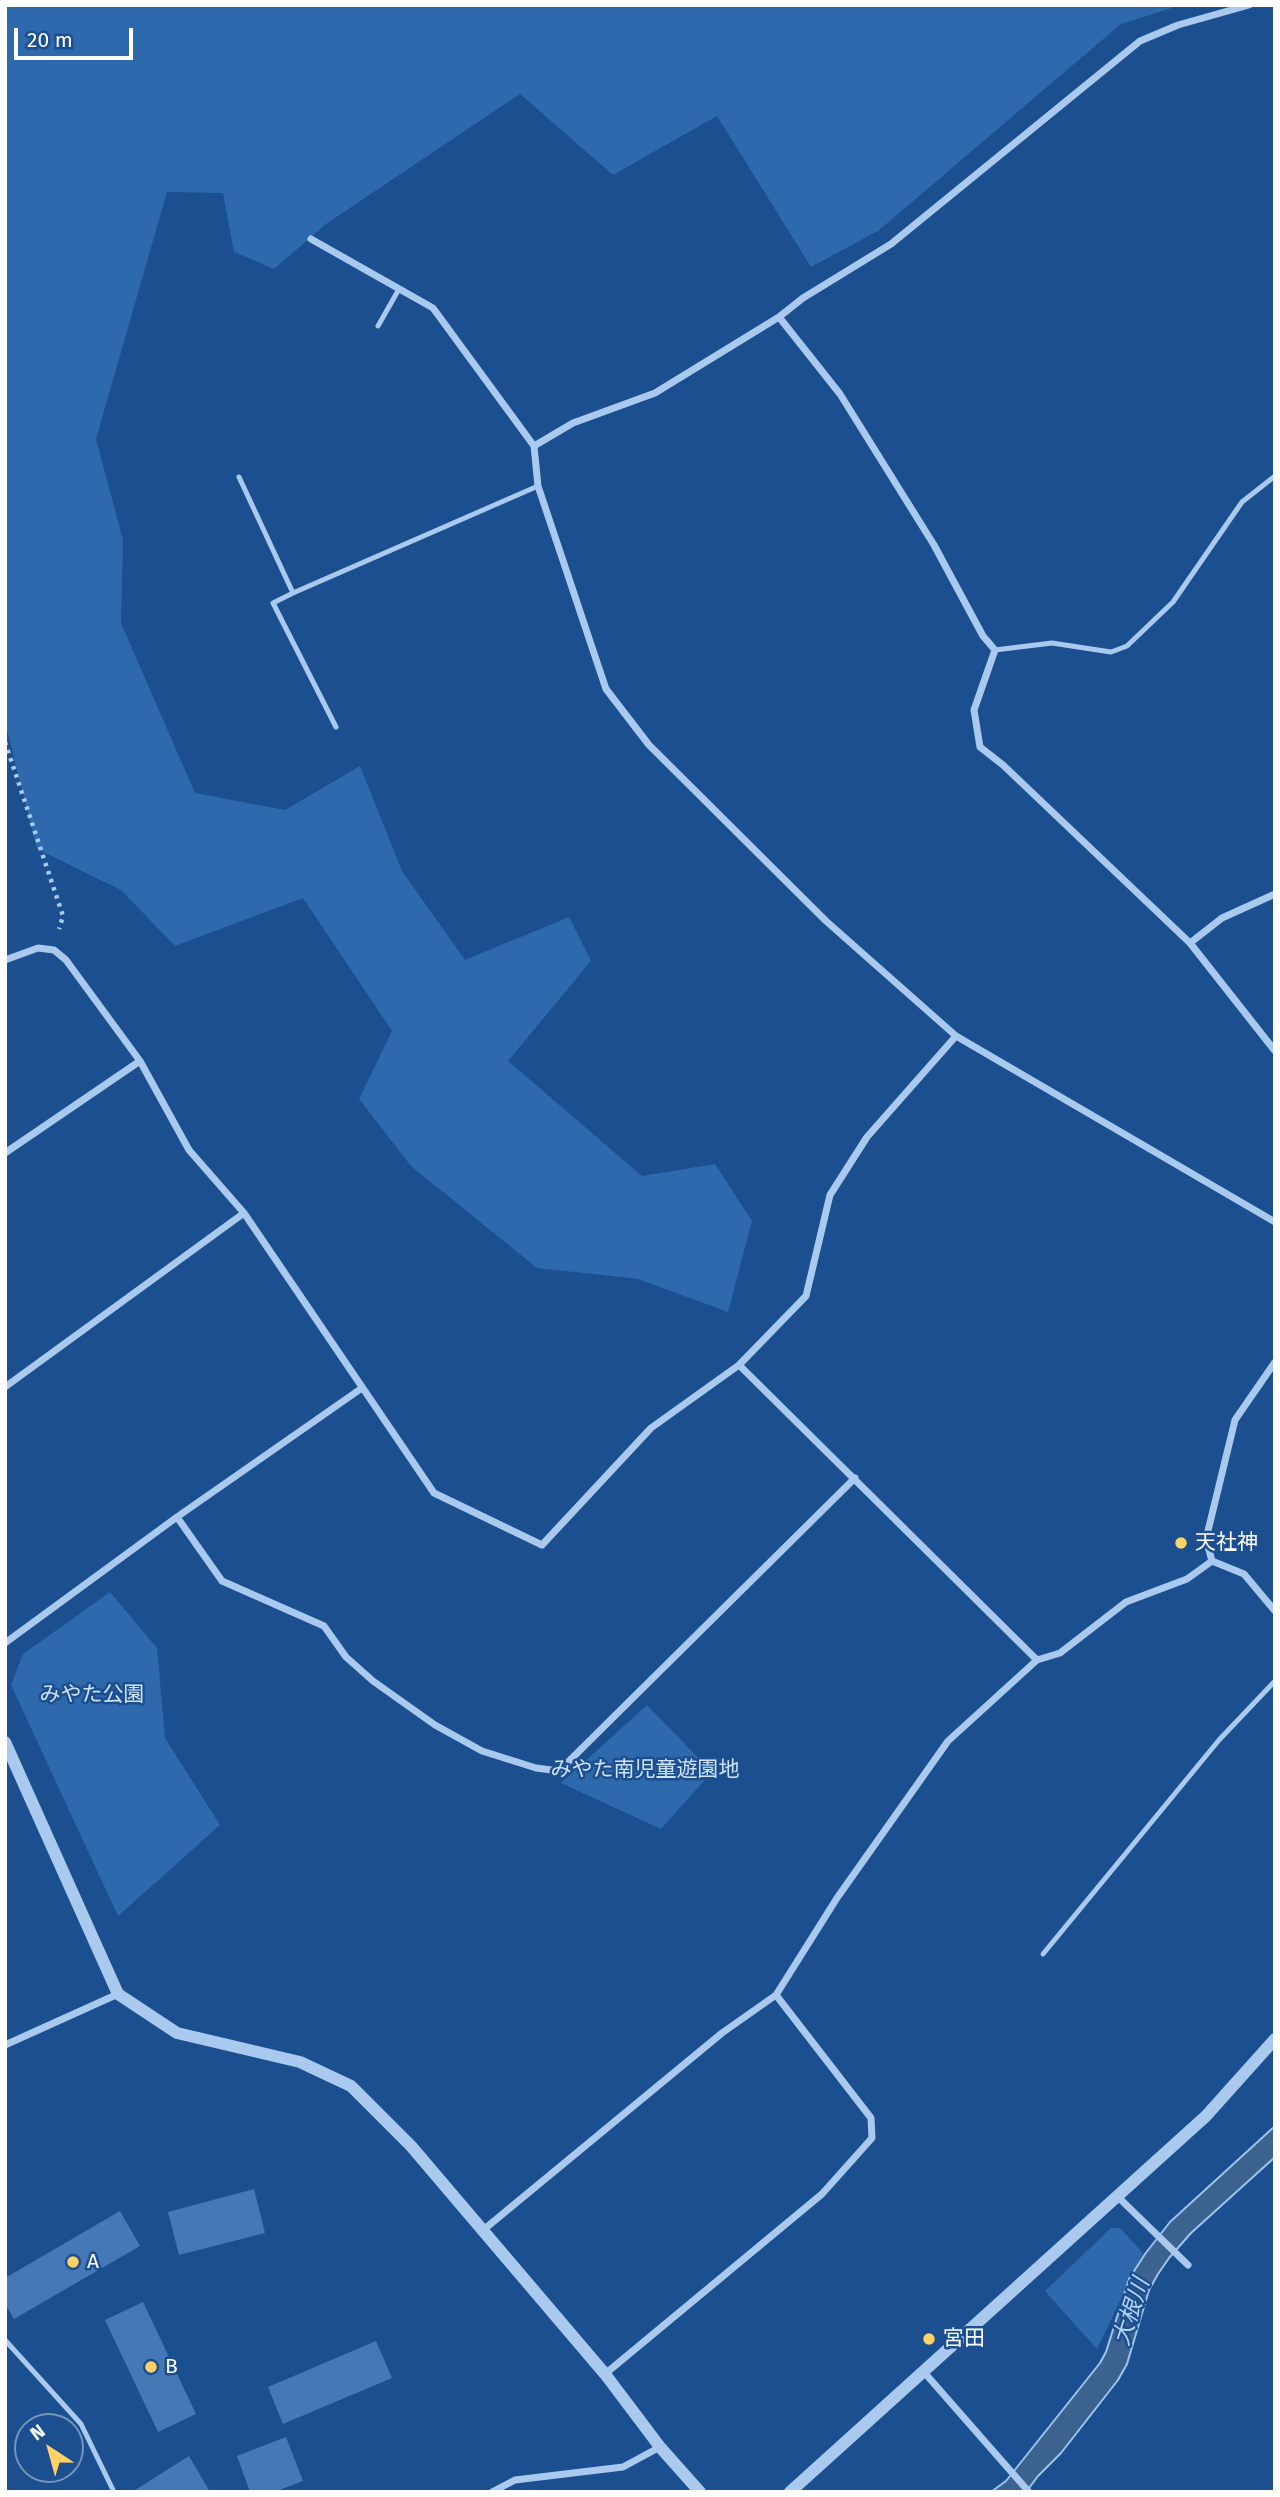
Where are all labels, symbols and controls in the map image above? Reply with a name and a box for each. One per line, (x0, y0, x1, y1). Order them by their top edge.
scale bar (18, 14, 136, 58)
text: 20 m (27, 27, 73, 53)
place label: 天社神 (1195, 1530, 1258, 1556)
marker: 天社神 (1173, 1535, 1189, 1551)
park label: みやた公園 (40, 1682, 144, 1708)
park label: みやた南児童遊園地 (551, 1757, 739, 1783)
place label: A (87, 2249, 99, 2275)
marker: A (65, 2254, 81, 2270)
water label: 大根川 (1108, 2275, 1156, 2349)
place label: 宮田 (943, 2326, 985, 2352)
marker: 宮田 (921, 2331, 937, 2347)
place label: B (165, 2354, 178, 2380)
marker: B (143, 2359, 159, 2375)
north arrow (14, 2413, 84, 2483)
text: N (26, 2419, 49, 2445)

